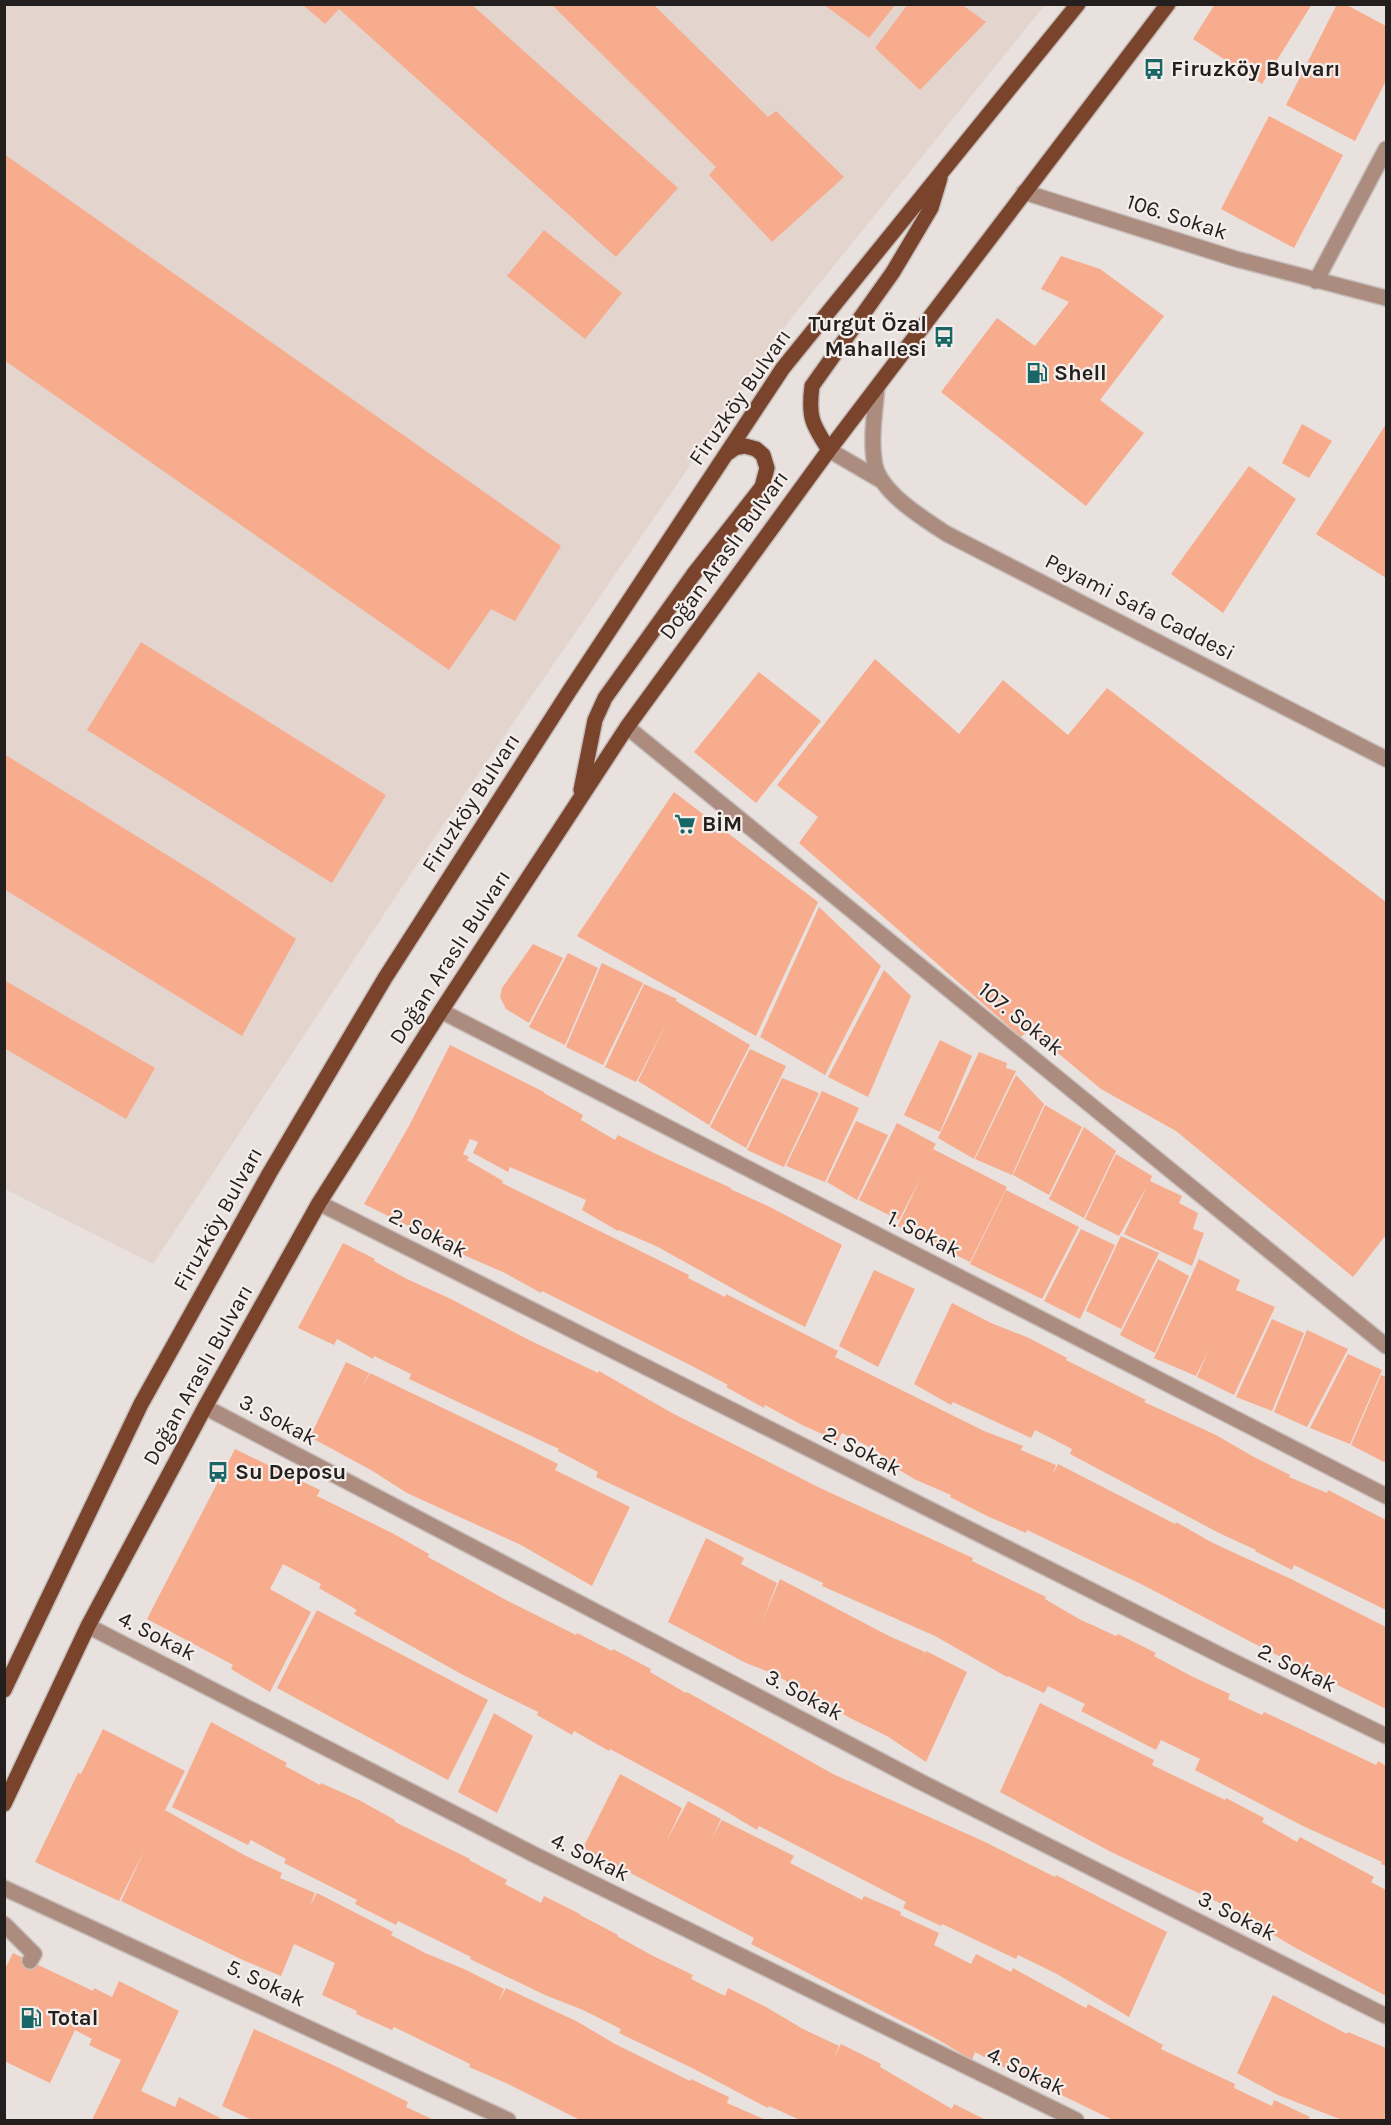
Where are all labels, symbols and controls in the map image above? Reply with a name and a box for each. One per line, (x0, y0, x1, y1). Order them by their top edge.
place label: Firuzköy Bulvarı (1171, 56, 1341, 82)
bus stop icon: Firuzköy Bulvarı (1142, 57, 1166, 81)
street label: 106. Sokak (1123, 189, 1231, 245)
place label: Turgut Özal Mahallesi (809, 311, 927, 362)
street label: Firuzköy Bulvarı (683, 324, 797, 470)
bus stop icon: Turgut Özal Mahallesi (932, 325, 956, 349)
place label: Shell (1054, 360, 1107, 386)
fuel station icon: Shell (1025, 361, 1049, 385)
street label: Doğan Araslı Bulvarı (654, 465, 794, 645)
street label: Peyami Safa Caddesi (1041, 548, 1239, 666)
street label: Firuzköy Bulvarı (416, 729, 526, 877)
place label: BİM (702, 811, 742, 837)
supermarket icon: BİM (673, 812, 697, 836)
street label: Doğan Araslı Bulvarı (384, 865, 516, 1049)
street label: 107. Sokak (973, 977, 1069, 1061)
street label: Firuzköy Bulvarı (168, 1143, 268, 1295)
street label: 2. Sokak (385, 1202, 471, 1264)
street label: 1. Sokak (883, 1205, 965, 1263)
street label: Doğan Araslı Bulvarı (138, 1280, 258, 1470)
street label: 3. Sokak (235, 1389, 321, 1451)
street label: 2. Sokak (819, 1420, 905, 1482)
place label: Su Deposu (235, 1459, 346, 1485)
bus stop icon: Su Deposu (206, 1460, 230, 1484)
street label: 4. Sokak (114, 1605, 200, 1667)
street label: 2. Sokak (1253, 1638, 1341, 1698)
street label: 3. Sokak (761, 1664, 847, 1726)
street label: 4. Sokak (547, 1827, 633, 1887)
street label: 3. Sokak (1194, 1885, 1280, 1947)
street label: 5. Sokak (223, 1954, 309, 2012)
place label: Total (48, 2005, 98, 2031)
fuel station icon: Total (19, 2006, 43, 2030)
street label: 4. Sokak (983, 2041, 1069, 2101)

